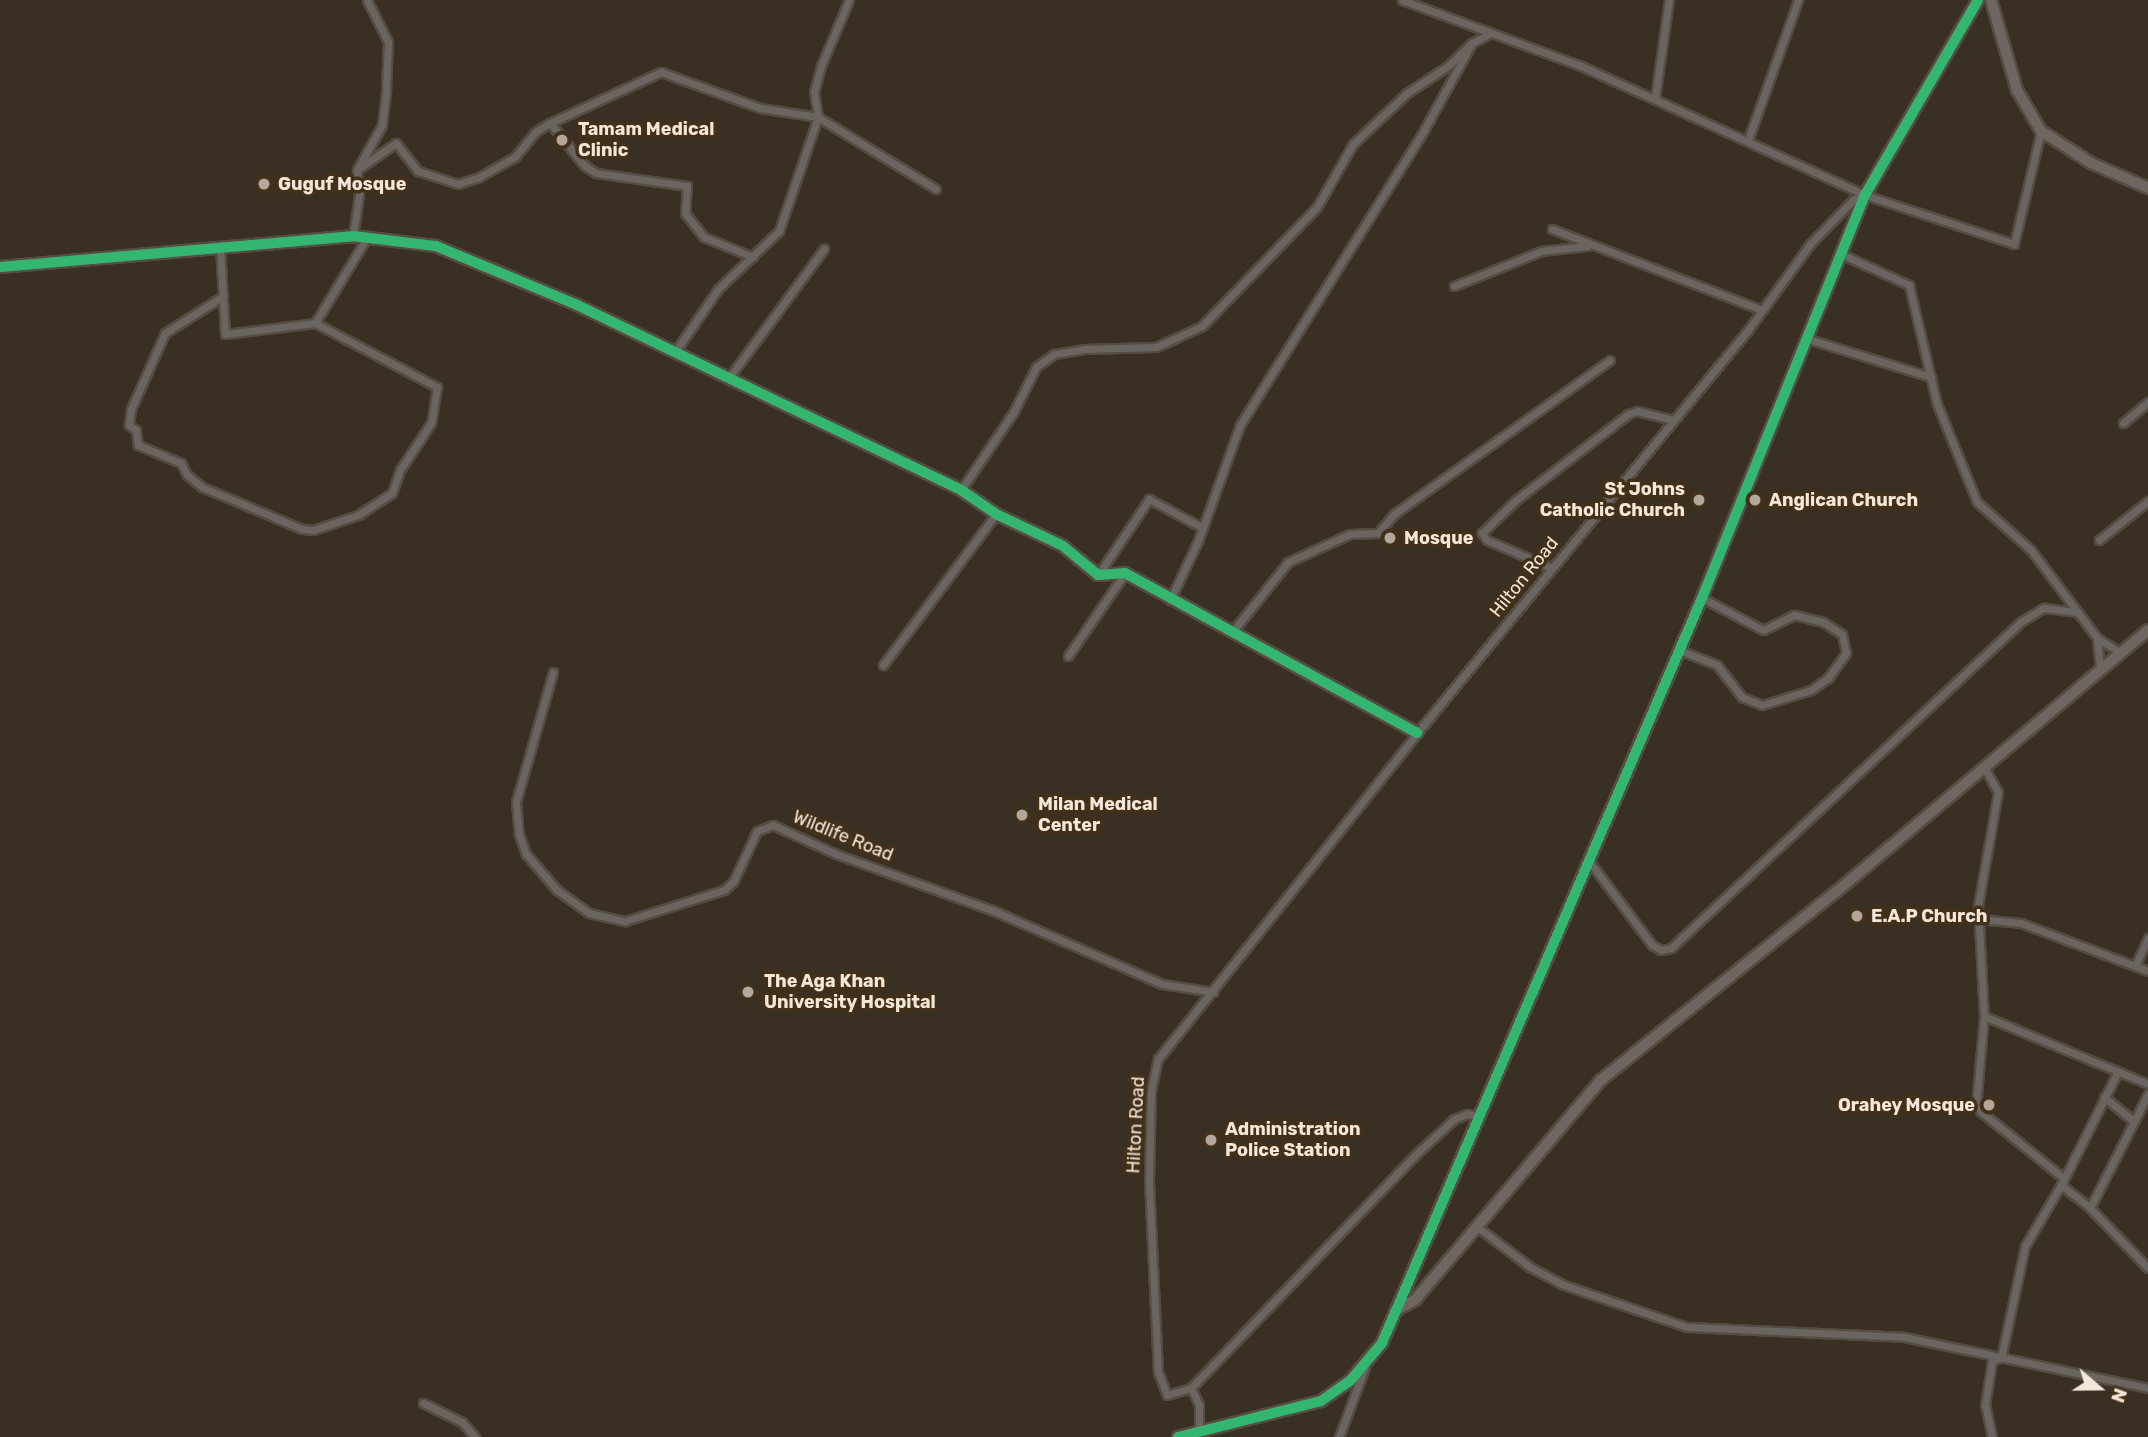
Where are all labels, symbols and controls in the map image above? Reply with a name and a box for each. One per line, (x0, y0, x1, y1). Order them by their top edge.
place label: Tamam Medical Clinic (578, 119, 714, 162)
marker: Tamam Medical Clinic (552, 130, 572, 150)
place label: Guguf Mosque (278, 173, 407, 195)
marker: Guguf Mosque (256, 176, 272, 192)
place label: St Johns Catholic Church (1540, 479, 1685, 522)
place label: Anglican Church (1769, 489, 1918, 511)
marker: St Johns Catholic Church (1691, 492, 1707, 508)
marker: Anglican Church (1747, 492, 1763, 508)
place label: Mosque (1404, 527, 1473, 549)
marker: Mosque (1382, 530, 1398, 546)
street label: Hilton Road (1485, 533, 1563, 621)
place label: Milan Medical Center (1038, 794, 1158, 836)
marker: Milan Medical Center (1012, 805, 1032, 825)
street label: Wildlife Road (790, 806, 896, 866)
place label: E.A.P Church (1871, 905, 1988, 927)
marker: E.A.P Church (1849, 908, 1865, 924)
place label: The Aga Khan University Hospital (764, 971, 936, 1014)
marker: The Aga Khan University Hospital (738, 982, 758, 1002)
street label: Hilton Road (1123, 1076, 1149, 1174)
place label: Orahey Mosque (1838, 1094, 1975, 1116)
marker: Orahey Mosque (1981, 1097, 1997, 1113)
place label: Administration Police Station (1225, 1119, 1360, 1162)
marker: Administration Police Station (1203, 1132, 1219, 1148)
north arrow (2064, 1353, 2134, 1423)
text: N (2106, 1385, 2132, 1406)

